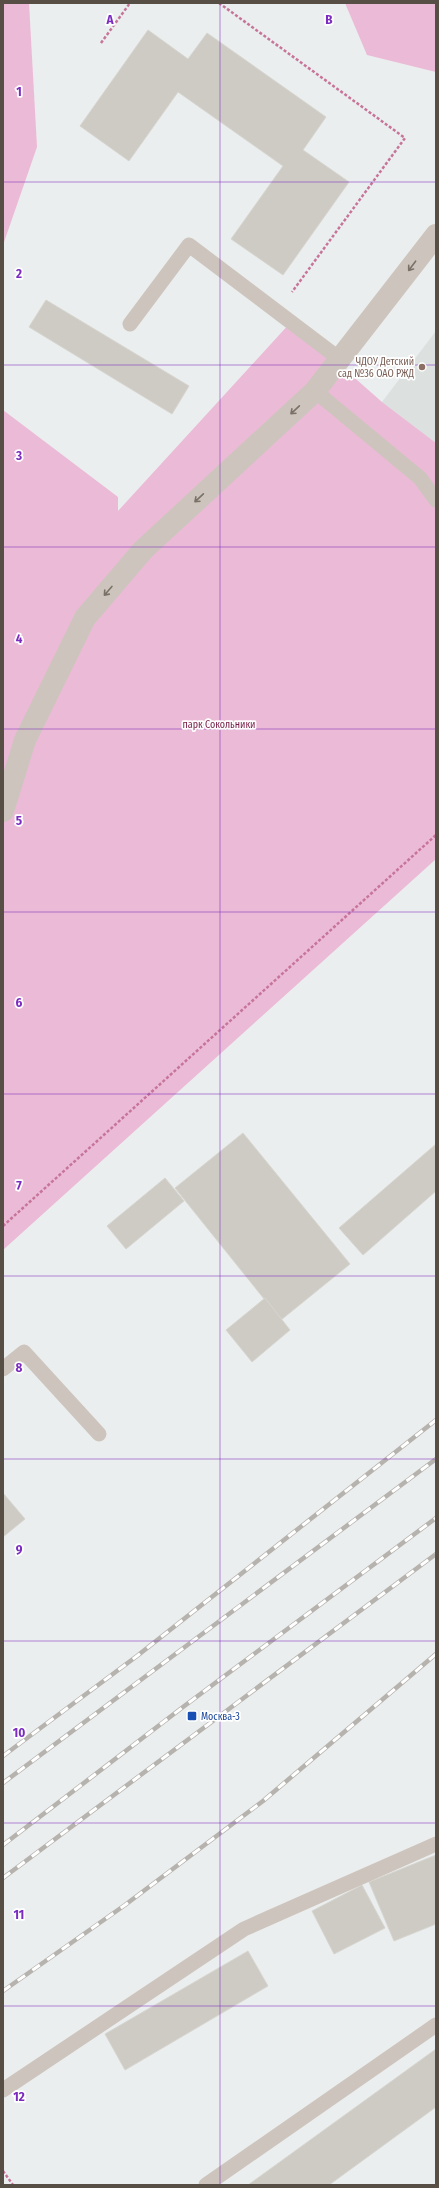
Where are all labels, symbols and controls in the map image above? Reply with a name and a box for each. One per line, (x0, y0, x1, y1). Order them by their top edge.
text: A (105, 12, 114, 27)
text: B (325, 12, 333, 27)
text: 1 (16, 84, 22, 99)
one-way arrow (408, 261, 417, 272)
text: 2 (15, 266, 22, 281)
place label: ЧДОУ Детский сад №36 ОАО РЖД (338, 356, 414, 380)
marker: ЧДОУ Детский сад №36 ОАО РЖД (417, 362, 427, 372)
one-way arrow (290, 405, 300, 415)
text: 3 (15, 448, 22, 463)
one-way arrow (195, 493, 205, 502)
one-way arrow (104, 585, 113, 596)
text: 4 (16, 631, 23, 646)
park label: парк Сокольники (183, 719, 256, 731)
text: 5 (16, 813, 22, 828)
text: 6 (16, 995, 23, 1010)
text: 7 (16, 1178, 22, 1193)
text: 8 (16, 1360, 23, 1375)
text: 9 (16, 1542, 23, 1557)
marker: Москва-3 (186, 1710, 198, 1722)
place label: Москва-3 (201, 1711, 240, 1723)
text: 10 (13, 1725, 25, 1740)
text: 11 (14, 1907, 24, 1922)
text: 12 (13, 2089, 25, 2104)

